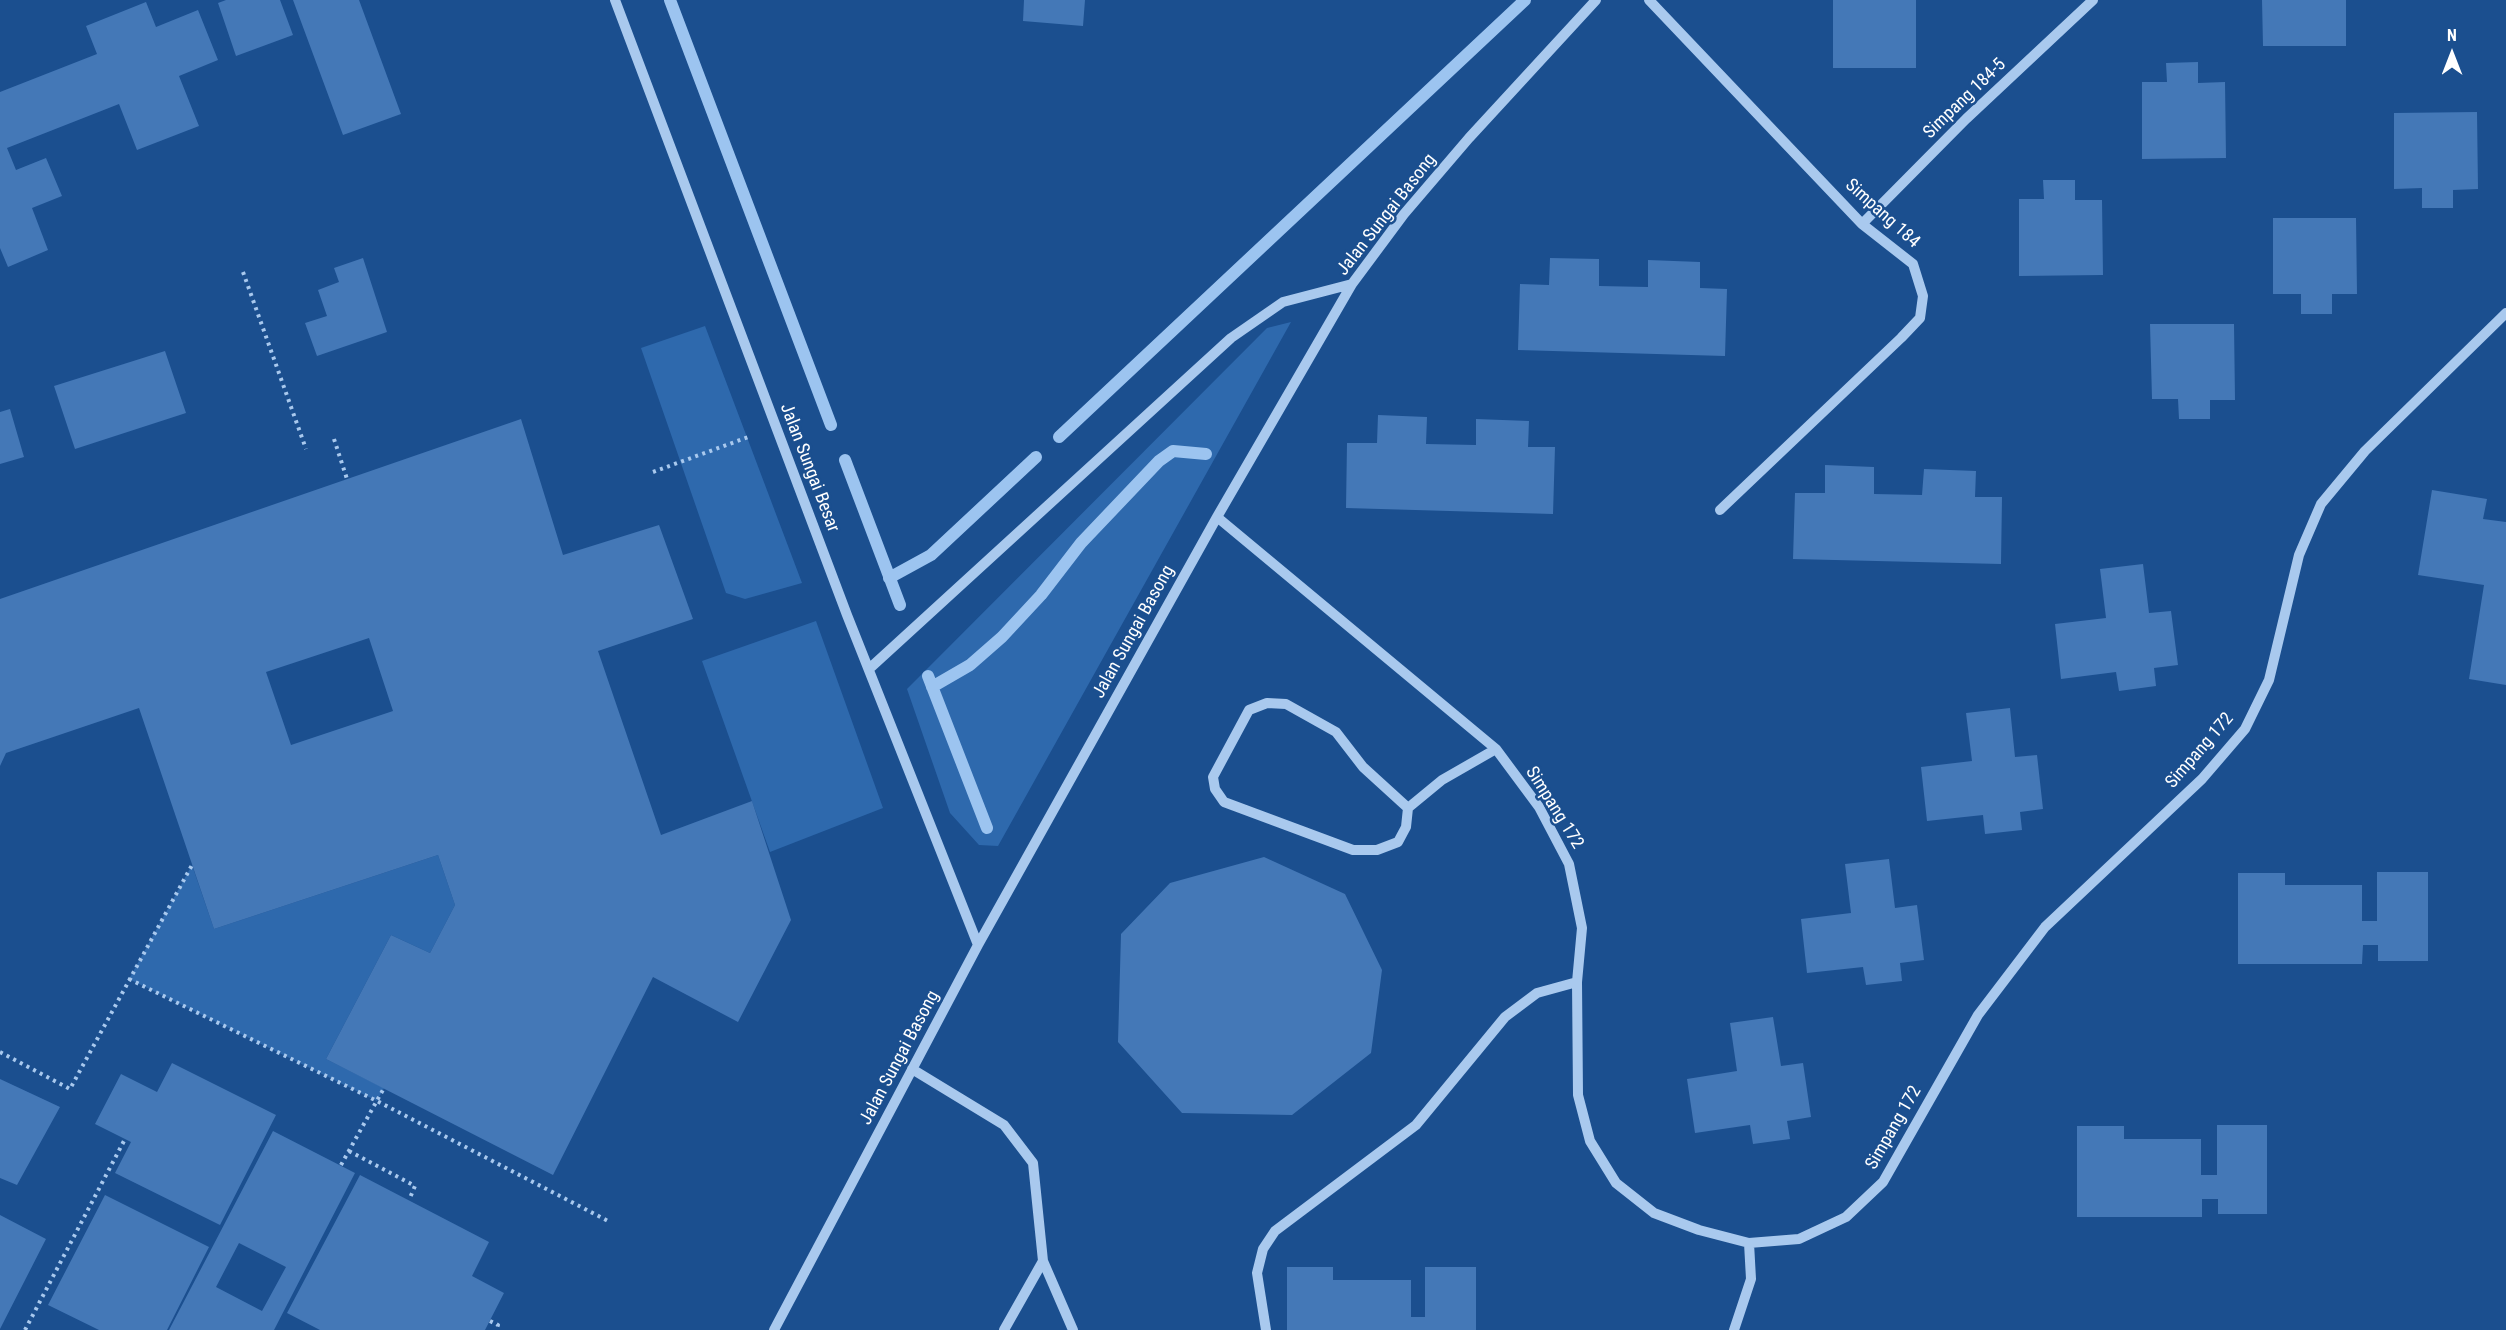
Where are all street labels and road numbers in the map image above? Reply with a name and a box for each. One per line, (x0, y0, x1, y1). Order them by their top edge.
street label: Simpang 184-5 (1919, 54, 2011, 144)
street label: Jalan Sungai Basong (1333, 150, 1441, 280)
street label: Simpang 184 (1840, 175, 1924, 253)
street label: Jalan Sungai Besar (775, 401, 843, 535)
street label: Jalan Sungai Basong (1089, 562, 1179, 702)
street label: Simpang 172 (2161, 709, 2239, 793)
street label: Simpang 172 (1520, 763, 1588, 853)
street label: Jalan Sungai Basong (856, 987, 944, 1129)
street label: Simpang 172 (1861, 1082, 1927, 1174)

